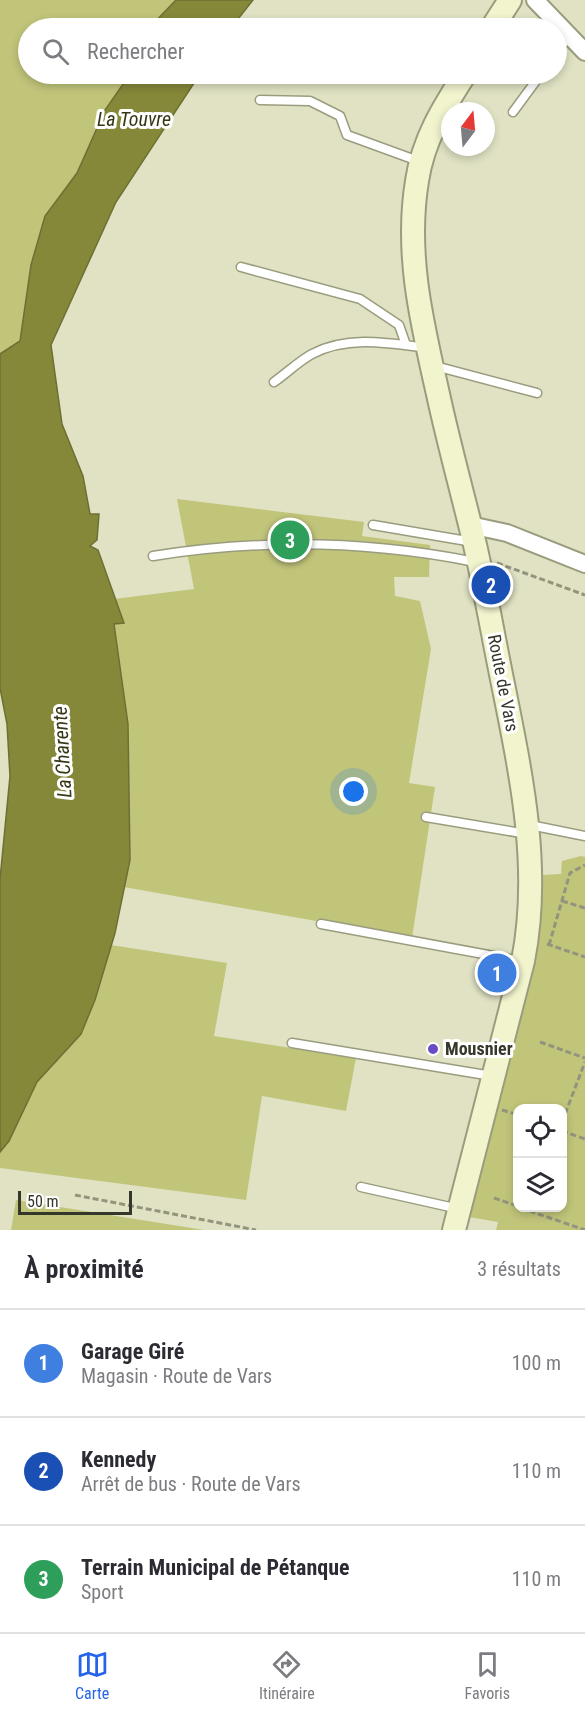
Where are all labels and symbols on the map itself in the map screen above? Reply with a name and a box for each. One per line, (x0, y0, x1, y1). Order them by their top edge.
north arrow (441, 102, 495, 156)
water label: La Touvre (97, 107, 171, 131)
pin: 3 (270, 518, 310, 562)
pin: 2 (472, 562, 510, 608)
street label: Route de Vars (484, 632, 523, 733)
water label: La Charente (48, 706, 76, 798)
your location (339, 777, 368, 806)
pin: 1 (478, 950, 516, 996)
place label: Mousnier (445, 1038, 513, 1059)
marker: Mousnier (426, 1042, 440, 1056)
scale bar (18, 1188, 132, 1216)

